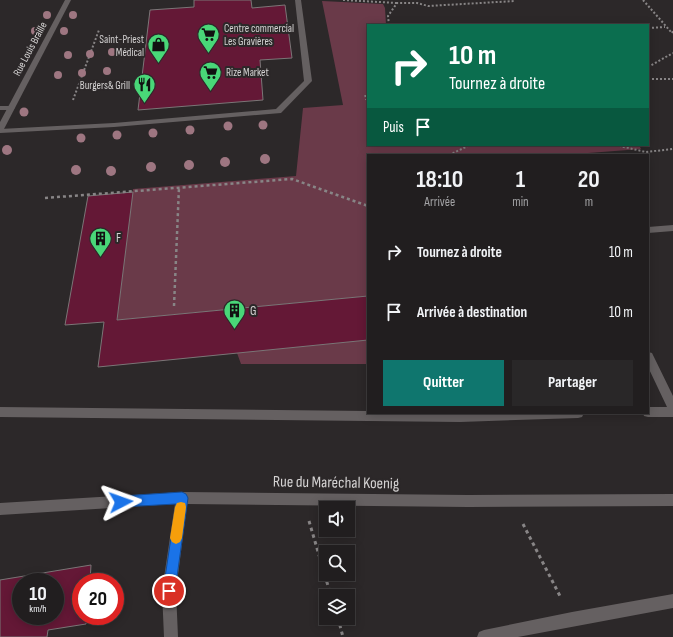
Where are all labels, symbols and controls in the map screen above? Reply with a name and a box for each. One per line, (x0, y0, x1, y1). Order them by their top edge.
street label: Rue Louis Braille (10, 20, 50, 78)
supermarket icon: Centre commercial Les Gravières (195, 21, 221, 54)
place label: Centre commercial Les Gravières (224, 22, 294, 48)
shop icon: Saint-Priest Médical (146, 32, 172, 65)
place label: Saint-Priest Médical (99, 33, 145, 59)
text: 10 m (449, 39, 496, 72)
icon: right (383, 40, 435, 92)
supermarket icon: Rize Market (197, 59, 223, 92)
place label: Rize Market (226, 66, 269, 79)
restaurant icon: Burgers& Grill (132, 72, 158, 105)
text: Tournez à droite (449, 73, 545, 94)
place label: Burgers& Grill (80, 79, 130, 92)
icon: arrive (412, 116, 434, 138)
text: Puis (383, 118, 404, 137)
text: 18:10 (416, 165, 463, 194)
text: 1 (516, 165, 525, 194)
text: 20 (578, 165, 600, 194)
text: Arrivée (424, 194, 455, 210)
text: min (512, 194, 529, 210)
text: m (585, 194, 593, 210)
building icon: F (88, 225, 114, 258)
place label: F (116, 230, 121, 246)
icon: right (383, 241, 405, 263)
text: Tournez à droite (417, 243, 502, 262)
text: 10 m (609, 243, 633, 262)
building icon: G (222, 298, 248, 331)
icon: arrive (383, 301, 405, 323)
place label: G (250, 303, 257, 319)
text: Arrivée à destination (417, 303, 527, 322)
text: 10 m (609, 303, 633, 322)
button: Quitter (383, 360, 504, 406)
button: Partager (512, 360, 633, 406)
street label: Rue du Maréchal Koenig (273, 472, 399, 494)
position arrow (100, 481, 142, 523)
map controls (319, 501, 355, 625)
button: sound (319, 501, 355, 537)
button: search (319, 545, 355, 581)
speed limit sign: 20 (72, 573, 124, 625)
pin (152, 574, 186, 608)
icon: arrive (158, 580, 180, 602)
text: 10 (29, 582, 47, 606)
button: layers (319, 589, 355, 625)
text: km/h (29, 603, 47, 615)

